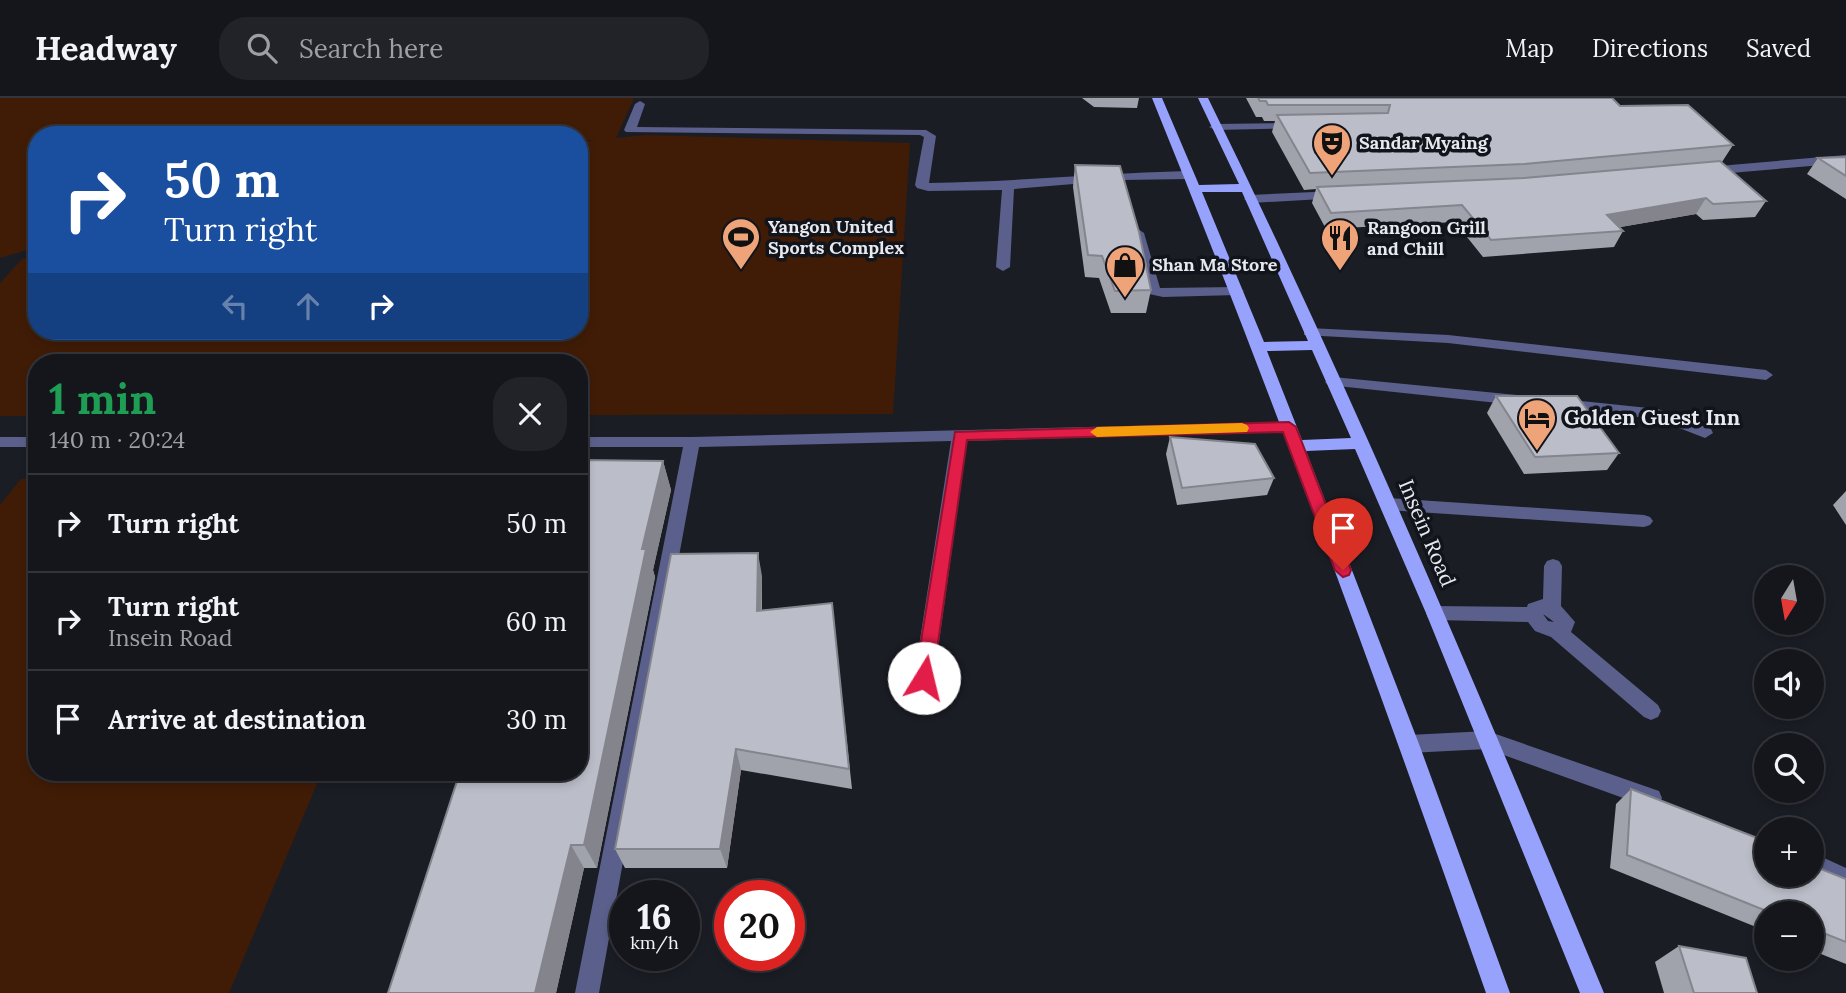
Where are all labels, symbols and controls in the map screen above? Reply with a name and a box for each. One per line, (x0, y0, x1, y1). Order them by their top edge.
search box (219, 17, 709, 80)
text: Headway (35, 27, 177, 69)
icon: search (243, 29, 281, 67)
text: Search here (299, 32, 443, 65)
text: Map (1505, 33, 1554, 64)
text: Directions (1592, 33, 1708, 64)
text: Saved (1746, 33, 1811, 64)
theatre icon: Sandar Myaing (1311, 122, 1353, 177)
place label: Sandar Myaing (1359, 131, 1489, 154)
text: 50 m (164, 148, 280, 210)
icon: right (49, 154, 140, 245)
text: Turn right (164, 209, 317, 250)
place label: Yangon United Sports Complex (768, 215, 904, 259)
sports icon: Yangon United Sports Complex (720, 216, 762, 271)
place label: Rangoon Grill and Chill (1367, 216, 1486, 260)
restaurant icon: Rangoon Grill and Chill (1319, 217, 1361, 272)
shop icon: Shan Ma Store (1104, 244, 1146, 299)
place label: Shan Ma Store (1152, 253, 1278, 276)
icon: left (216, 287, 254, 325)
icon: ahead (289, 287, 327, 325)
icon: right (362, 287, 400, 325)
text: 1 min (49, 372, 156, 426)
button: close (493, 377, 567, 451)
hotel icon: Golden Guest Inn (1516, 397, 1558, 452)
place label: Golden Guest Inn (1564, 404, 1740, 431)
text: 140 m · 20:24 (49, 425, 185, 454)
street label: Insein Road (1393, 475, 1462, 590)
pin (1313, 498, 1373, 570)
icon: right (49, 504, 87, 542)
text: Turn right (108, 507, 239, 540)
text: 50 m (507, 507, 567, 540)
icon: arrive (1324, 509, 1362, 547)
north arrow (1754, 565, 1824, 635)
map controls (1754, 565, 1824, 971)
text: Turn right (108, 590, 239, 623)
icon: right (49, 602, 87, 640)
text: 60 m (506, 605, 567, 638)
text: Insein Road (108, 623, 232, 652)
position arrow (887, 641, 961, 715)
button: sound (1754, 649, 1824, 719)
icon: arrive (49, 700, 87, 738)
text: Arrive at destination (108, 703, 366, 736)
text: 30 m (506, 703, 567, 736)
button: search (1754, 733, 1824, 803)
button: + (1754, 817, 1824, 887)
speed limit sign: 20 (714, 880, 805, 971)
text: 16 (637, 894, 672, 939)
button: − (1754, 901, 1824, 971)
text: km/h (630, 931, 679, 954)

